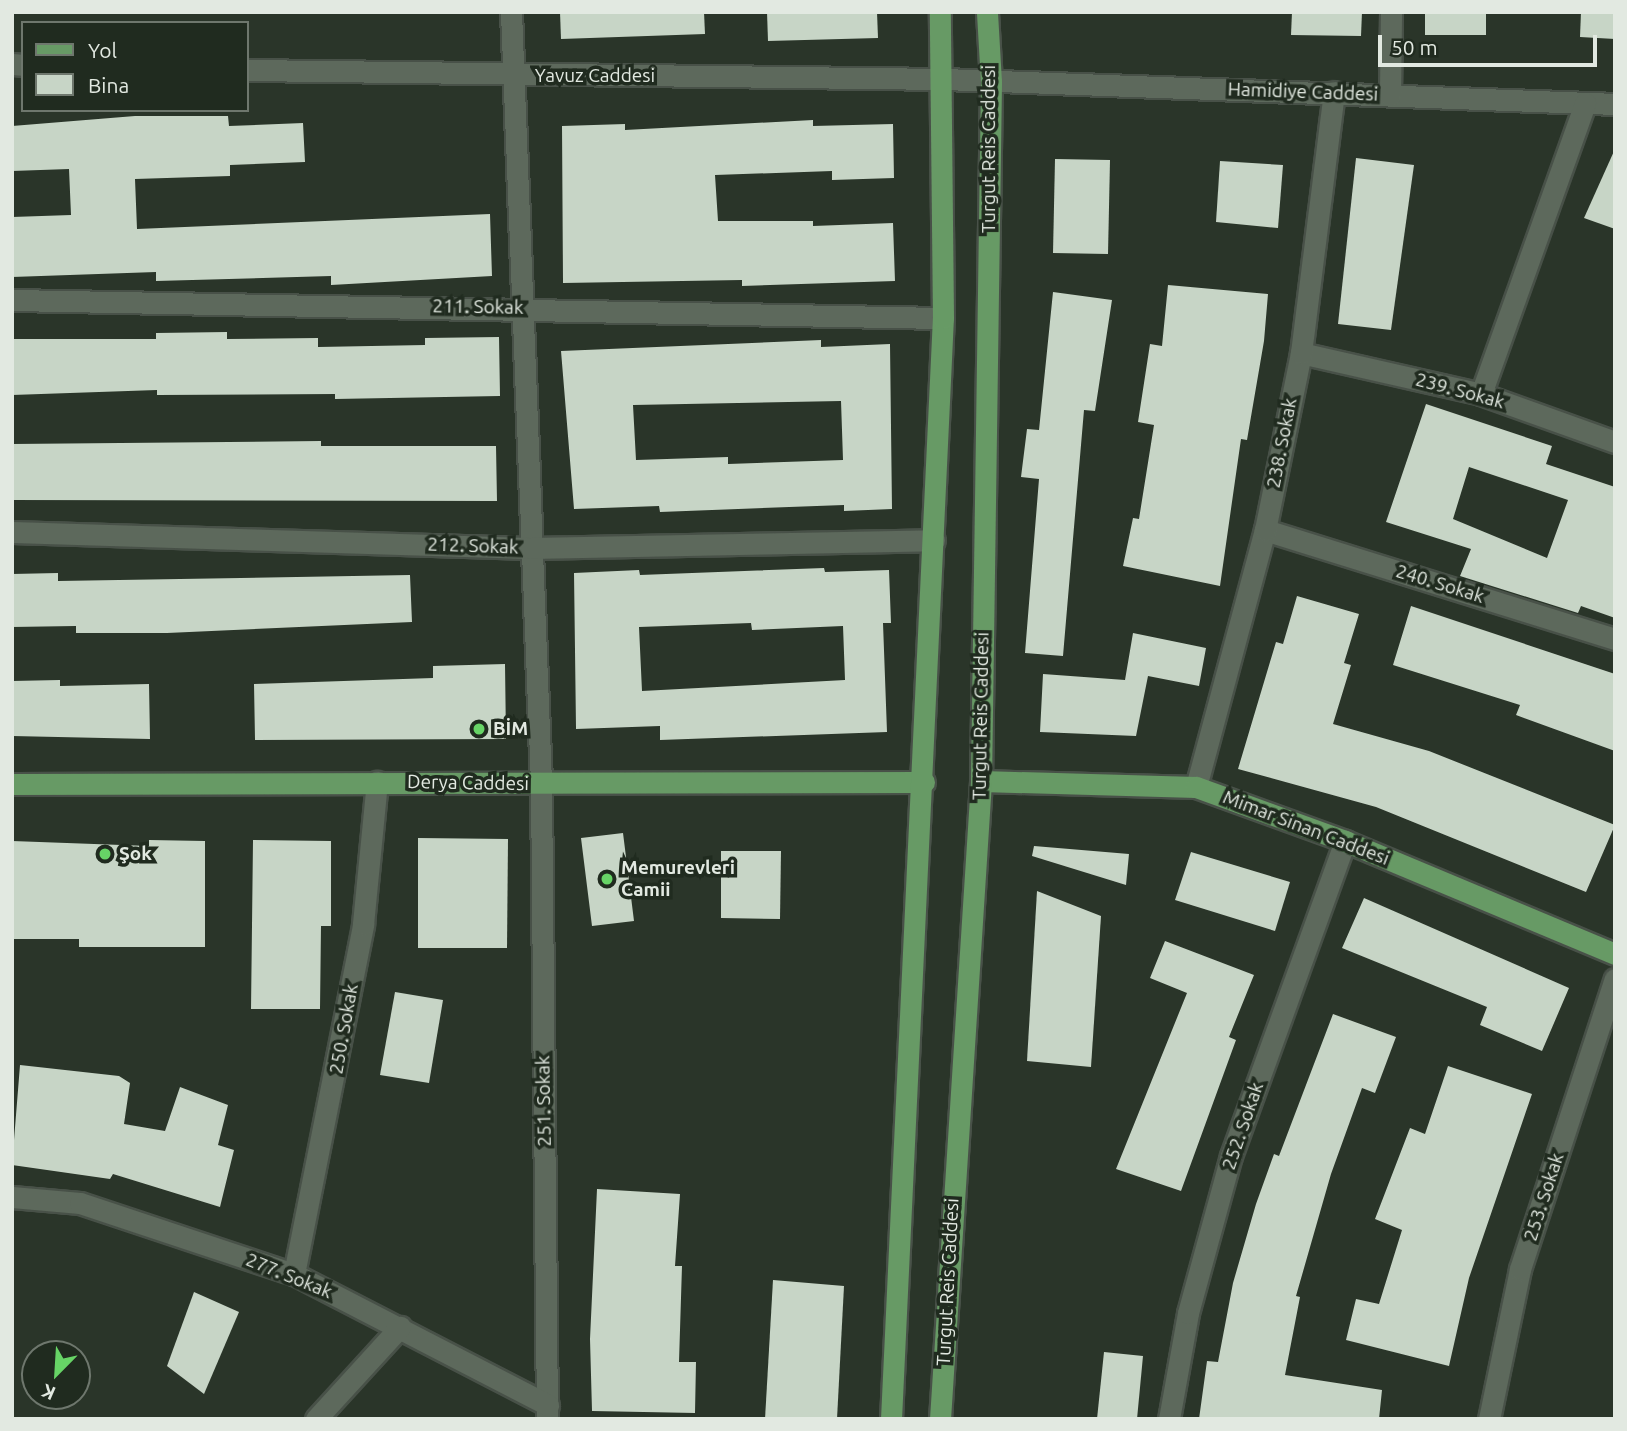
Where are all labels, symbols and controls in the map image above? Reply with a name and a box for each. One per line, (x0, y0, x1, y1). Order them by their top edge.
legend (21, 21, 248, 112)
scale bar (1382, 21, 1601, 65)
text: 50 m (1391, 35, 1438, 59)
text: Yol (88, 38, 117, 62)
street label: Yavuz Caddesi (535, 65, 655, 87)
street label: Turgut Reis Caddesi (978, 65, 1000, 233)
text: Bina (88, 73, 129, 97)
street label: Hamidiye Caddesi (1227, 78, 1379, 106)
street label: 211. Sokak (432, 295, 524, 319)
street label: 239. Sokak (1413, 368, 1507, 414)
street label: 238. Sokak (1262, 396, 1302, 490)
street label: 212. Sokak (427, 533, 519, 559)
street label: 240. Sokak (1393, 560, 1487, 608)
street label: Turgut Reis Caddesi (968, 632, 994, 800)
place label: BİM (493, 718, 528, 740)
marker: BİM (471, 721, 487, 737)
street label: Derya Caddesi (407, 771, 529, 795)
street label: Mimar Sinan Caddesi (1220, 786, 1392, 870)
place label: Şok (119, 843, 152, 865)
marker: Şok (97, 846, 113, 862)
place label: Memurevleri Camii (621, 857, 735, 901)
marker: Memurevleri Camii (599, 871, 615, 887)
street label: 250. Sokak (325, 982, 363, 1076)
street label: 251. Sokak (532, 1055, 556, 1147)
street label: 252. Sokak (1217, 1079, 1269, 1173)
street label: 253. Sokak (1519, 1150, 1569, 1244)
street label: Turgut Reis Caddesi (932, 1197, 964, 1367)
street label: 277. Sokak (242, 1248, 336, 1304)
north arrow (21, 1340, 91, 1410)
text: K (38, 1380, 59, 1405)

